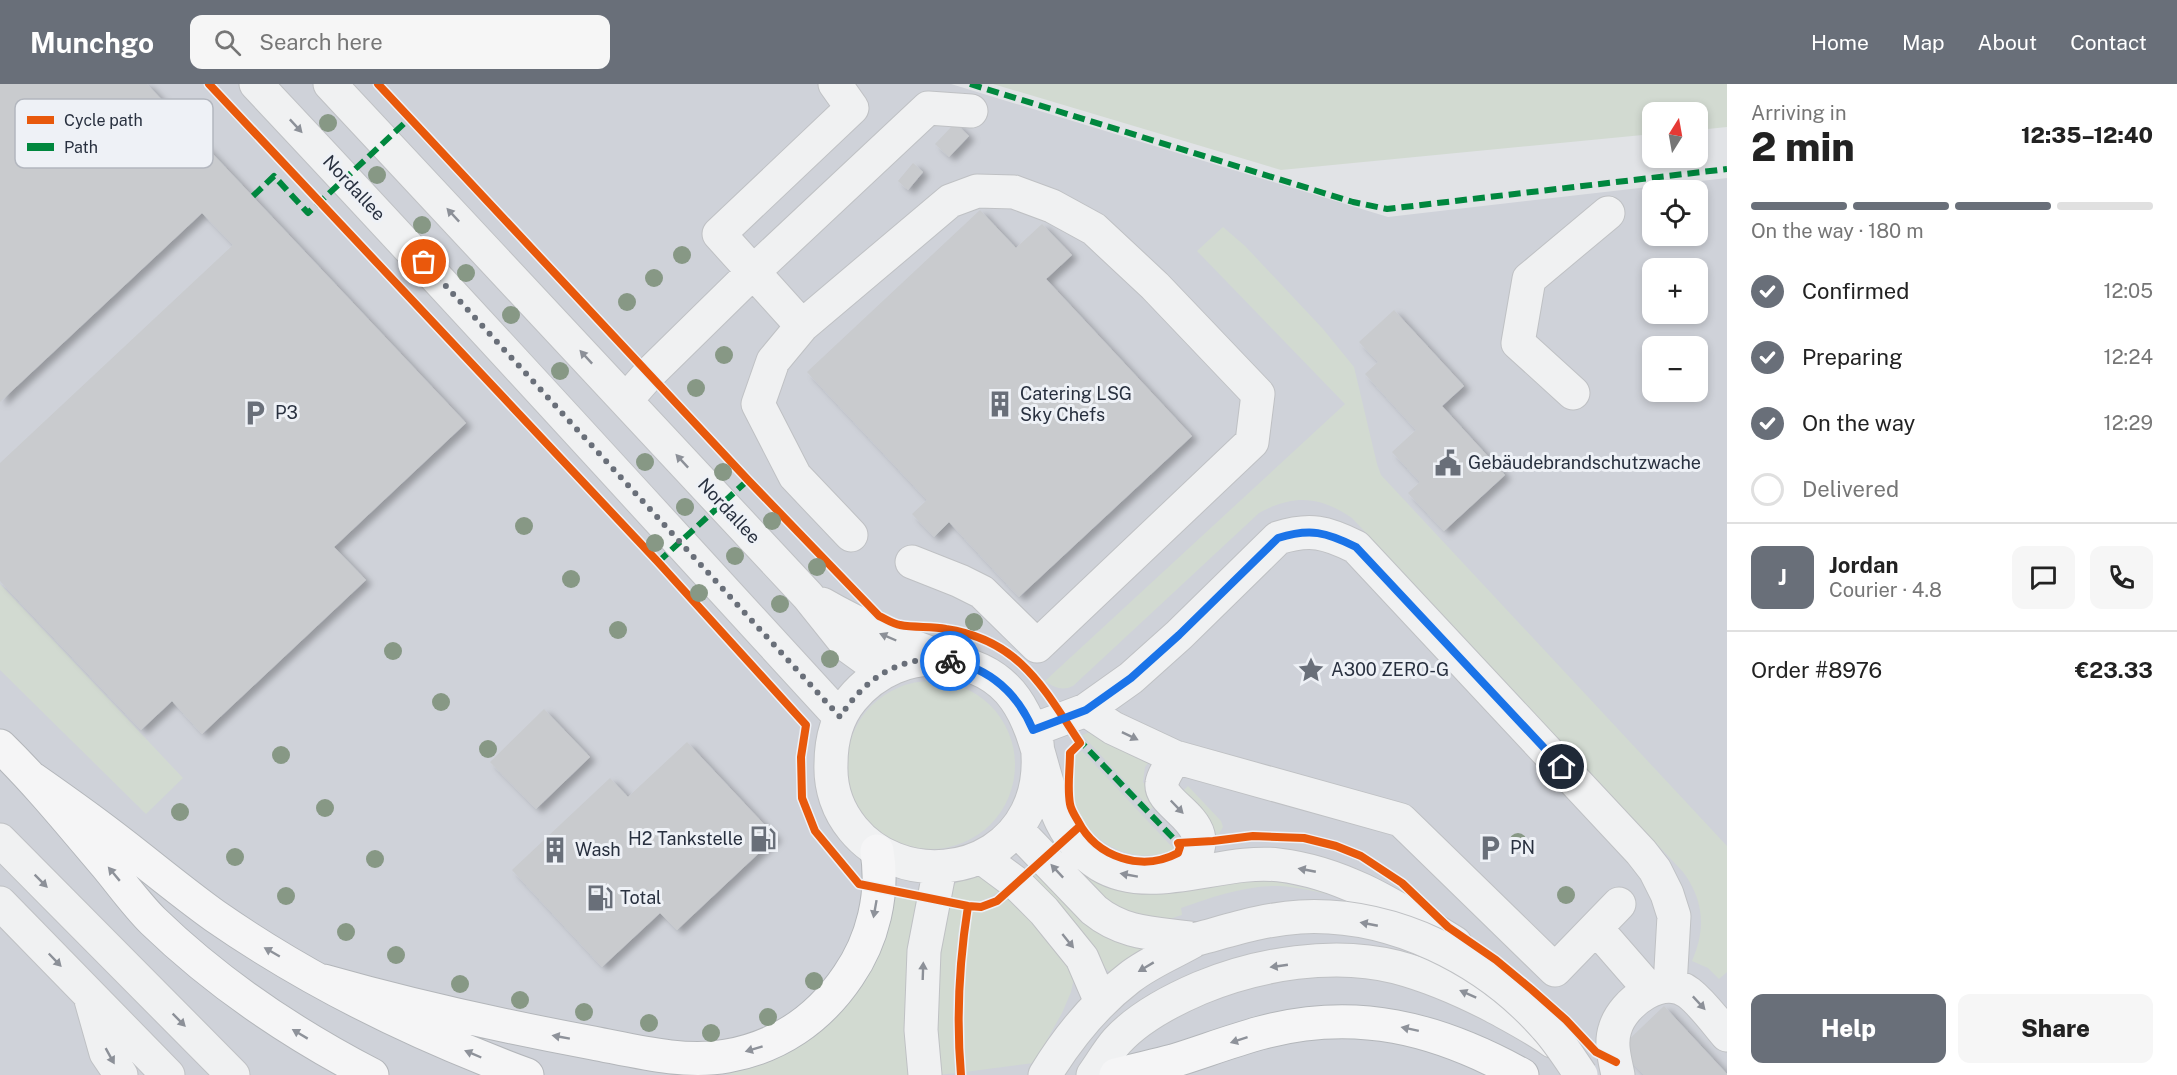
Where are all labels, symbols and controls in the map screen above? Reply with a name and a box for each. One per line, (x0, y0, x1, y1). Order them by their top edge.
search box (190, 15, 610, 69)
text: Munchgo (30, 26, 154, 59)
icon: search (211, 26, 244, 59)
text: Search here (259, 29, 383, 55)
text: Home (1811, 30, 1869, 55)
text: Map (1902, 30, 1945, 55)
text: About (1978, 30, 2037, 55)
text: Contact (2070, 30, 2147, 55)
legend (15, 99, 213, 168)
text: Arriving in (1751, 101, 1846, 125)
north arrow (1642, 102, 1708, 168)
map controls (1642, 102, 1708, 402)
text: Cycle path (64, 111, 143, 130)
one-way arrow (289, 119, 303, 134)
text: 12:35–12:40 (2021, 122, 2153, 148)
text: 2 min (1751, 124, 1855, 170)
text: Path (64, 138, 98, 157)
street label: Nordallee (319, 151, 390, 225)
button: locate (1642, 180, 1708, 246)
one-way arrow (446, 208, 460, 222)
text: On the way · 180 m (1751, 219, 1923, 243)
pin (398, 236, 449, 287)
icon: bag (407, 245, 440, 278)
button: + (1642, 258, 1708, 324)
icon: check (1751, 275, 1784, 308)
text: Confirmed (1802, 278, 1909, 304)
text: 12:05 (2103, 279, 2153, 303)
button: − (1642, 336, 1708, 402)
icon: check (1751, 341, 1784, 374)
text: Preparing (1802, 344, 1903, 370)
text: 12:24 (2104, 345, 2153, 369)
one-way arrow (579, 350, 593, 365)
place label: Catering LSG Sky Chefs (1020, 383, 1132, 425)
building icon: Catering LSG Sky Chefs (985, 389, 1015, 419)
parking icon: P3 (240, 398, 270, 428)
place label: P3 (275, 402, 298, 423)
icon: check (1751, 407, 1784, 440)
text: On the way (1802, 410, 1915, 436)
text: 12:29 (2104, 411, 2153, 435)
public building icon: Gebäudebrandschutzwache (1433, 448, 1463, 478)
place label: Gebäudebrandschutzwache (1468, 452, 1701, 473)
one-way arrow (675, 453, 689, 468)
street label: Nordallee (694, 474, 765, 548)
text: Delivered (1802, 476, 1899, 502)
button: chat (2012, 546, 2075, 609)
button: phone (2090, 546, 2153, 609)
text: Jordan (1829, 552, 1898, 578)
text: J (1778, 564, 1787, 590)
text: Courier · 4.8 (1829, 578, 1942, 602)
courier (920, 631, 980, 691)
one-way arrow (878, 632, 896, 642)
icon: bike (934, 645, 967, 678)
place icon: A300 ZERO-G (1296, 655, 1326, 685)
text: Order #8976 (1751, 657, 1882, 683)
text: €23.33 (2075, 657, 2153, 683)
place label: A300 ZERO-G (1331, 659, 1449, 680)
one-way arrow (1121, 731, 1138, 740)
pin (1536, 741, 1587, 792)
icon: home (1545, 750, 1578, 783)
one-way arrow (1170, 799, 1184, 813)
fuel station icon: H2 Tankstelle (748, 824, 778, 854)
place label: H2 Tankstelle (628, 828, 743, 849)
parking icon: PN (1475, 833, 1505, 863)
building icon: Wash (540, 835, 570, 865)
place label: PN (1510, 837, 1535, 858)
place label: Wash (575, 839, 621, 860)
one-way arrow (1050, 863, 1064, 878)
one-way arrow (1297, 865, 1316, 874)
one-way arrow (108, 867, 120, 882)
one-way arrow (1119, 870, 1138, 879)
one-way arrow (34, 874, 48, 888)
fuel station icon: Total (585, 883, 615, 913)
place label: Total (620, 887, 662, 908)
one-way arrow (871, 900, 880, 919)
one-way arrow (1359, 919, 1378, 928)
one-way arrow (1062, 933, 1075, 949)
one-way arrow (264, 948, 281, 958)
one-way arrow (48, 952, 62, 966)
one-way arrow (1138, 961, 1154, 972)
one-way arrow (1269, 961, 1288, 971)
one-way arrow (919, 962, 928, 981)
one-way arrow (1459, 989, 1477, 999)
button: Help (1751, 994, 1946, 1063)
button: Share (1958, 994, 2153, 1063)
one-way arrow (1692, 995, 1705, 1010)
one-way arrow (171, 1012, 185, 1026)
one-way arrow (1400, 1024, 1419, 1033)
one-way arrow (291, 1029, 308, 1039)
one-way arrow (552, 1033, 571, 1042)
one-way arrow (1230, 1036, 1248, 1045)
one-way arrow (745, 1045, 763, 1054)
one-way arrow (105, 1048, 115, 1065)
one-way arrow (463, 1049, 481, 1059)

